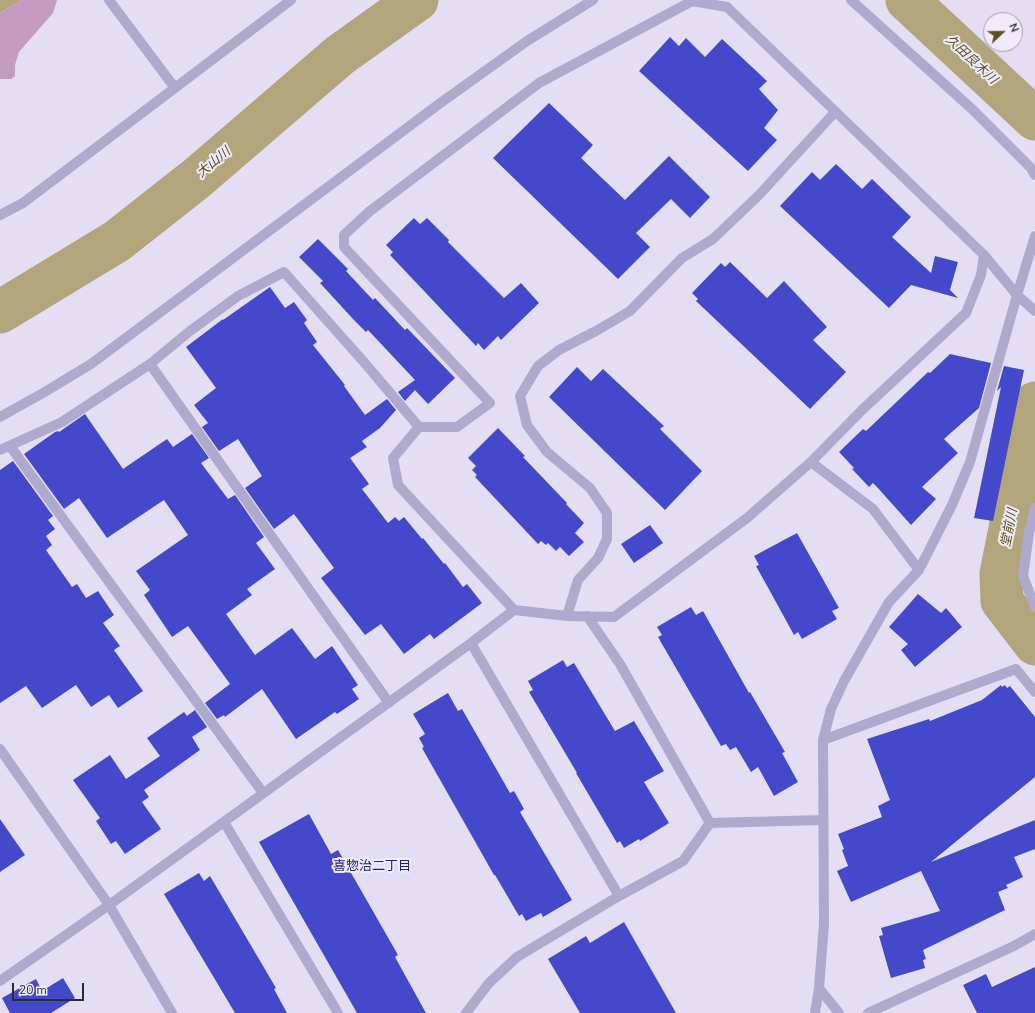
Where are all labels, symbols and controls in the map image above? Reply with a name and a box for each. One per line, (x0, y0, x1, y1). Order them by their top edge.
north arrow (983, 12, 1023, 52)
text: N (1005, 21, 1022, 34)
water label: 久田良木川 (942, 32, 1000, 88)
water label: 大山川 (194, 144, 234, 182)
water label: 堂前川 (999, 507, 1021, 549)
district label: 喜惣治二丁目 (333, 859, 411, 875)
scale bar (14, 975, 86, 1001)
text: 20 m (19, 982, 47, 998)

